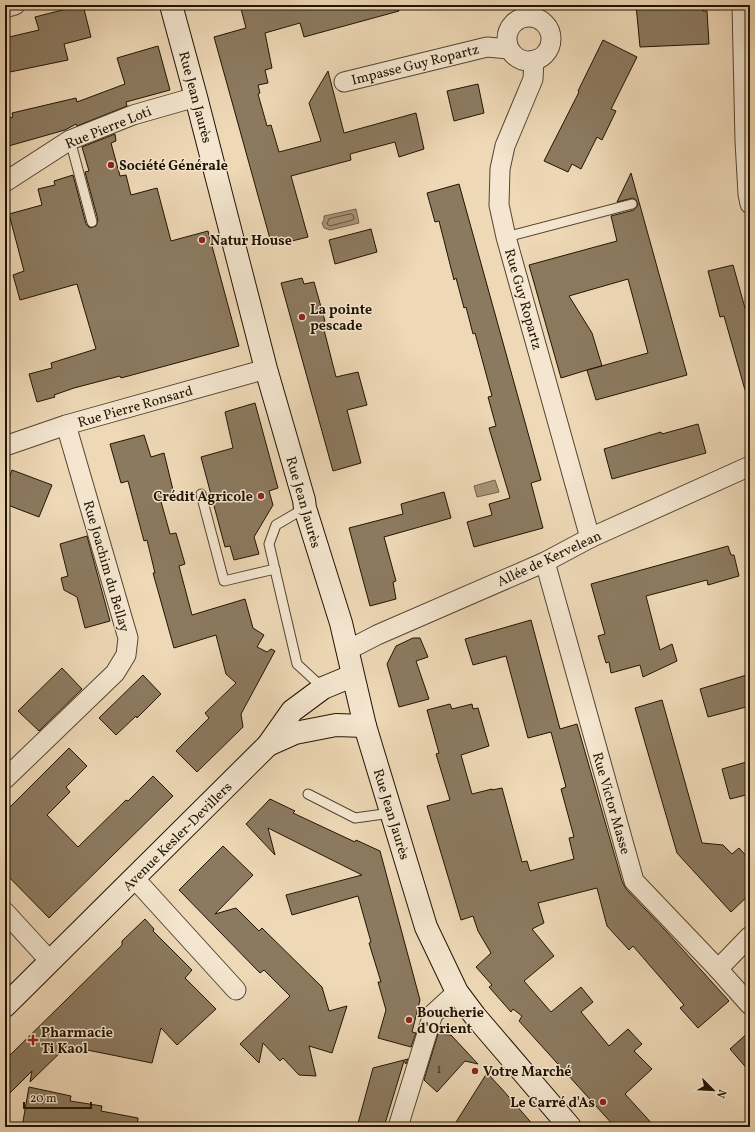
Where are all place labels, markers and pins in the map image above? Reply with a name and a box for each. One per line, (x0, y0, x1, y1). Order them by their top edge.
place label: Société Générale (119, 157, 228, 176)
marker: Société Générale (106, 160, 116, 170)
place label: Natur House (210, 232, 292, 251)
marker: Natur House (197, 235, 207, 245)
place label: La pointe pescade (310, 301, 372, 336)
marker: La pointe pescade (297, 312, 307, 322)
place label: Crédit Agricole (153, 488, 253, 507)
marker: Crédit Agricole (256, 491, 266, 501)
place label: Boucherie d'Orient (417, 1004, 484, 1039)
marker: Boucherie d'Orient (404, 1015, 414, 1025)
place label: Pharmacie Ti Kaol (41, 1024, 113, 1059)
marker: Pharmacie Ti Kaol (28, 1035, 38, 1045)
place label: Votre Marché (483, 1063, 571, 1082)
marker: Votre Marché (470, 1066, 480, 1076)
place label: Le Carré d'As (510, 1094, 595, 1113)
marker: Le Carré d'As (598, 1097, 608, 1107)

